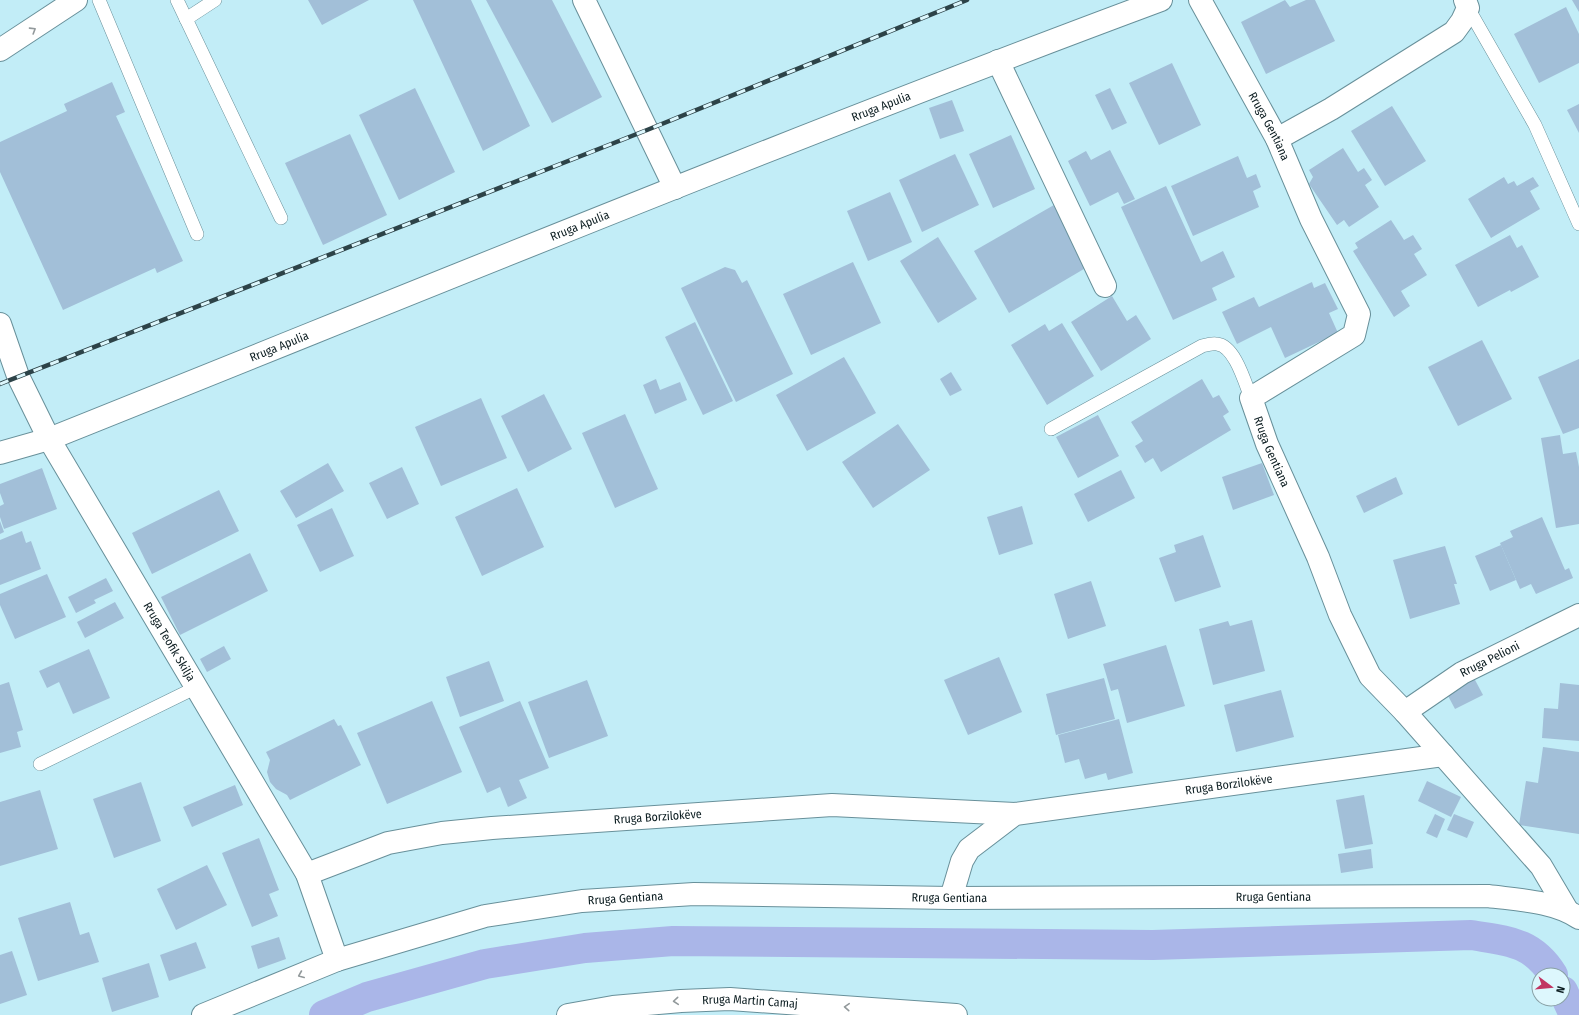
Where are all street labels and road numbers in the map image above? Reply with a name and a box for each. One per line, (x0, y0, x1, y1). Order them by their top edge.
street label: Rruga Apulia (850, 89, 913, 124)
street label: Rruga Gentiana (1245, 90, 1292, 163)
street label: Rruga Apulia (548, 208, 611, 244)
street label: Rruga Apulia (248, 328, 311, 365)
street label: Rruga Gentiana (1251, 414, 1293, 489)
street label: Rruga Teofik Skilja (140, 600, 198, 684)
street label: Rruga Pelioni (1458, 639, 1522, 680)
street label: Rruga Borzilokëve (1184, 772, 1273, 797)
street label: Rruga Borzilokëve (613, 807, 702, 827)
street label: Rruga Gentiana (587, 889, 664, 908)
street label: Rruga Gentiana (912, 890, 987, 905)
street label: Rruga Gentiana (1236, 890, 1311, 904)
street label: Rruga Martin Camaj (702, 992, 798, 1011)

